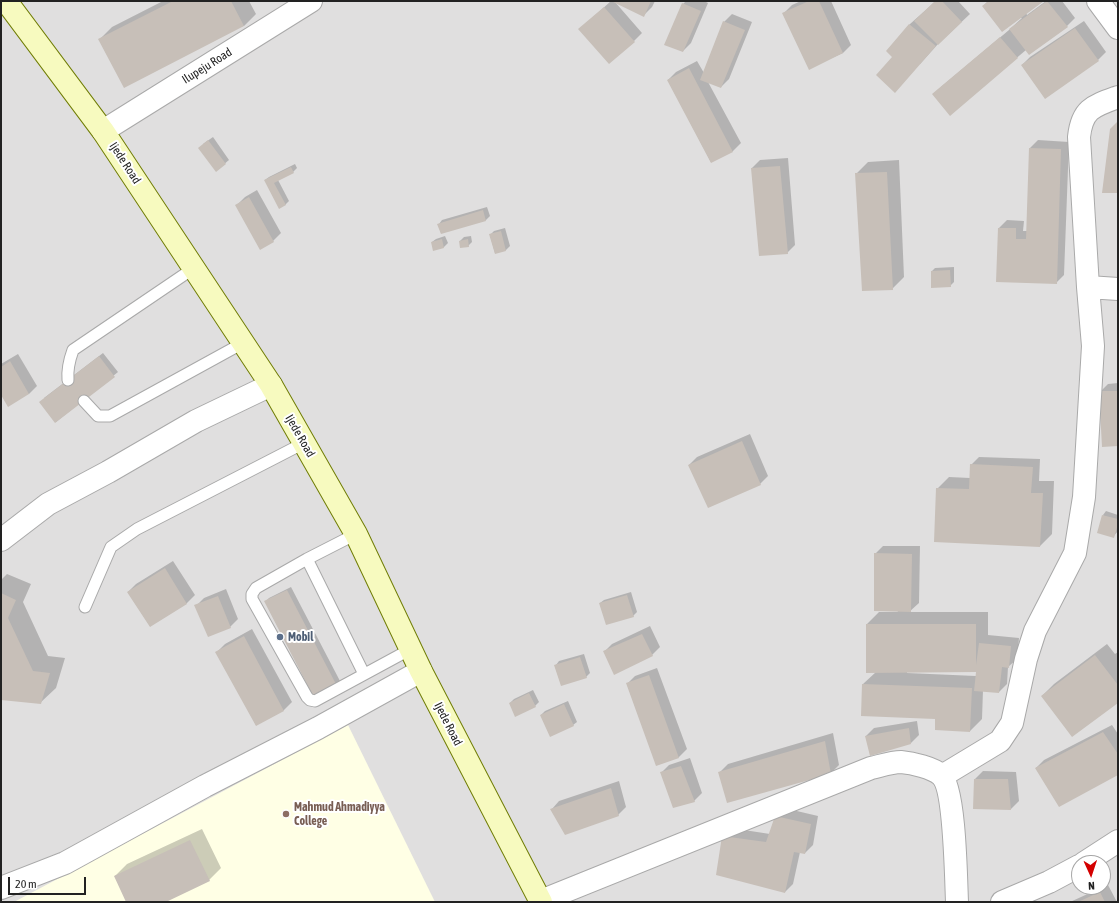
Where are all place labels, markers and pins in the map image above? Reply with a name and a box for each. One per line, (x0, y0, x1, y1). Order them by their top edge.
place label: Mobil (288, 630, 313, 644)
marker: Mobil (275, 632, 285, 642)
place label: Mahmud Ahmadiyya College (294, 800, 385, 828)
marker: Mahmud Ahmadiyya College (281, 809, 291, 819)

